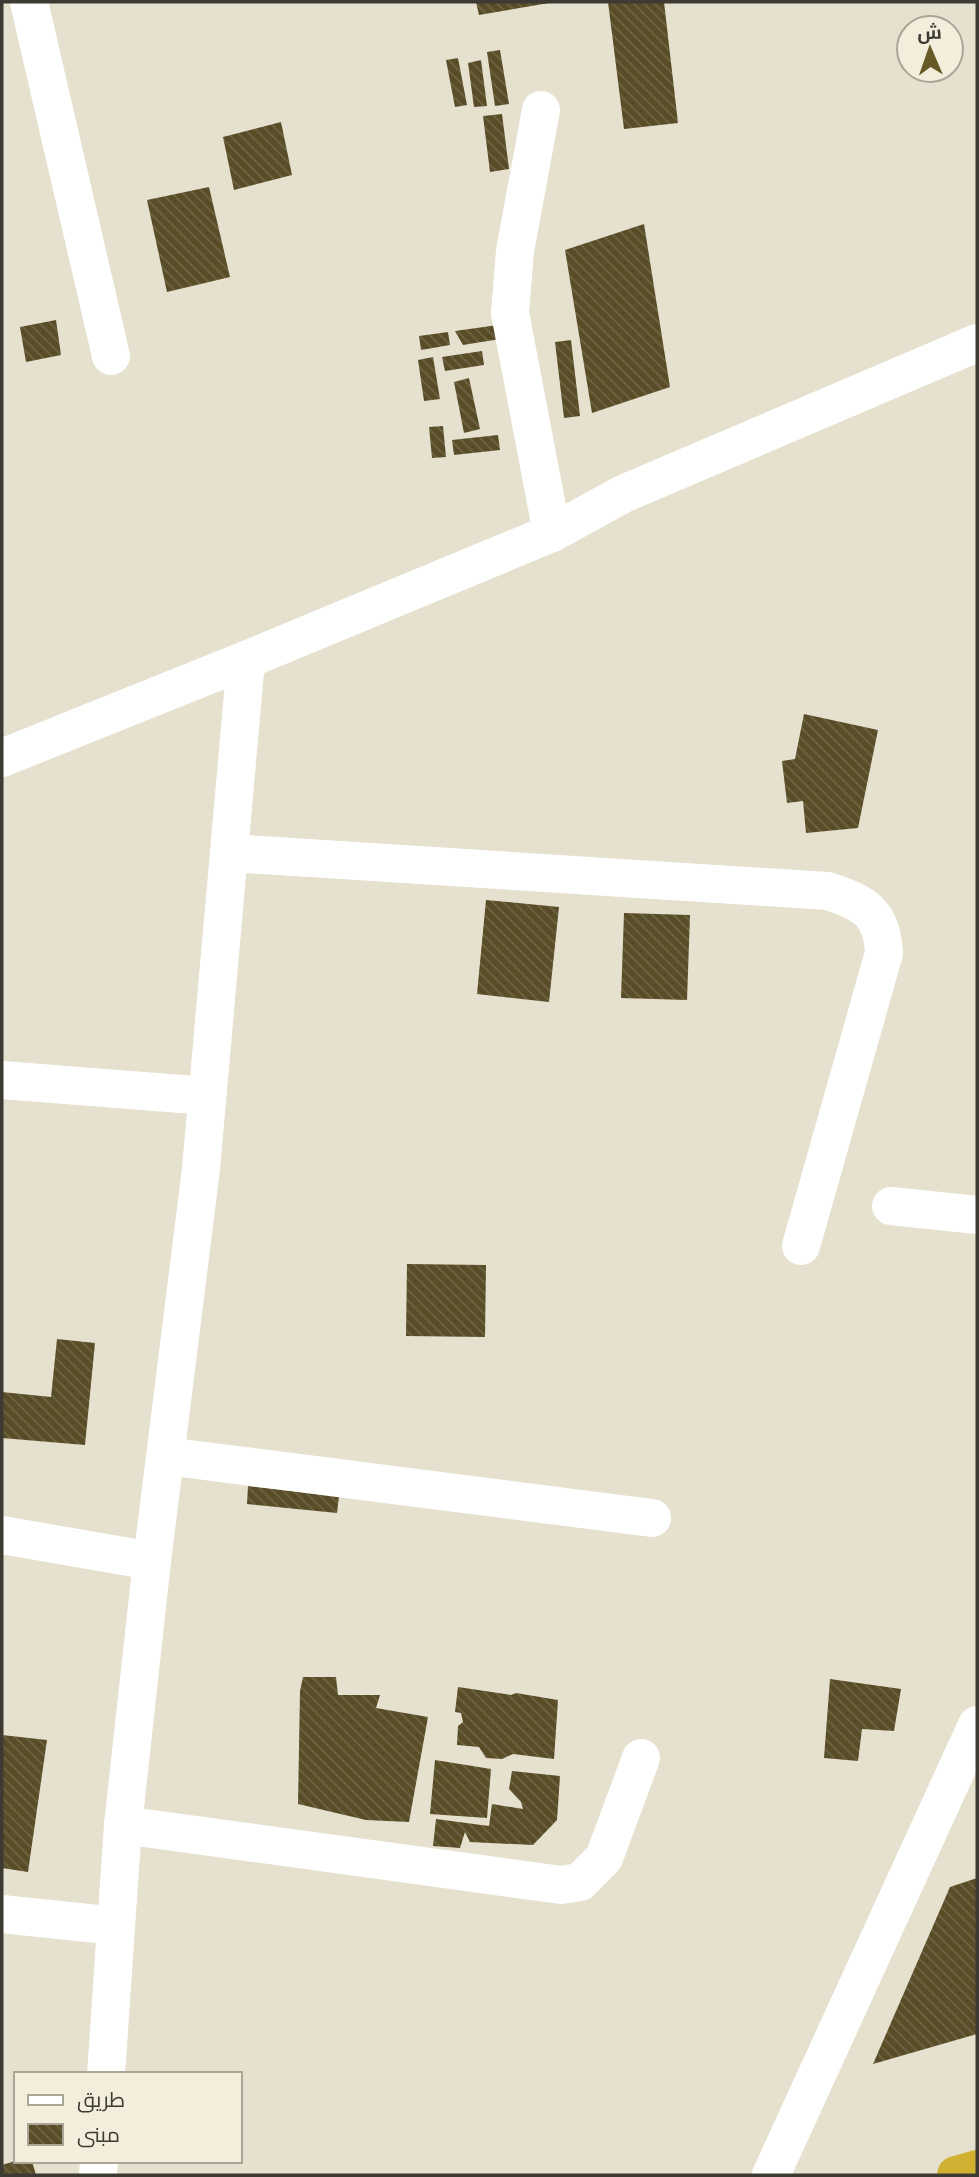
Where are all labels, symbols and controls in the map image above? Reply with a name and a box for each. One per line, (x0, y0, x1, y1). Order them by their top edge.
north arrow (895, 14, 965, 84)
text: ش (917, 19, 942, 46)
legend (14, 2072, 242, 2163)
text: طريق (77, 2085, 125, 2114)
text: مبنى (77, 2120, 120, 2149)

